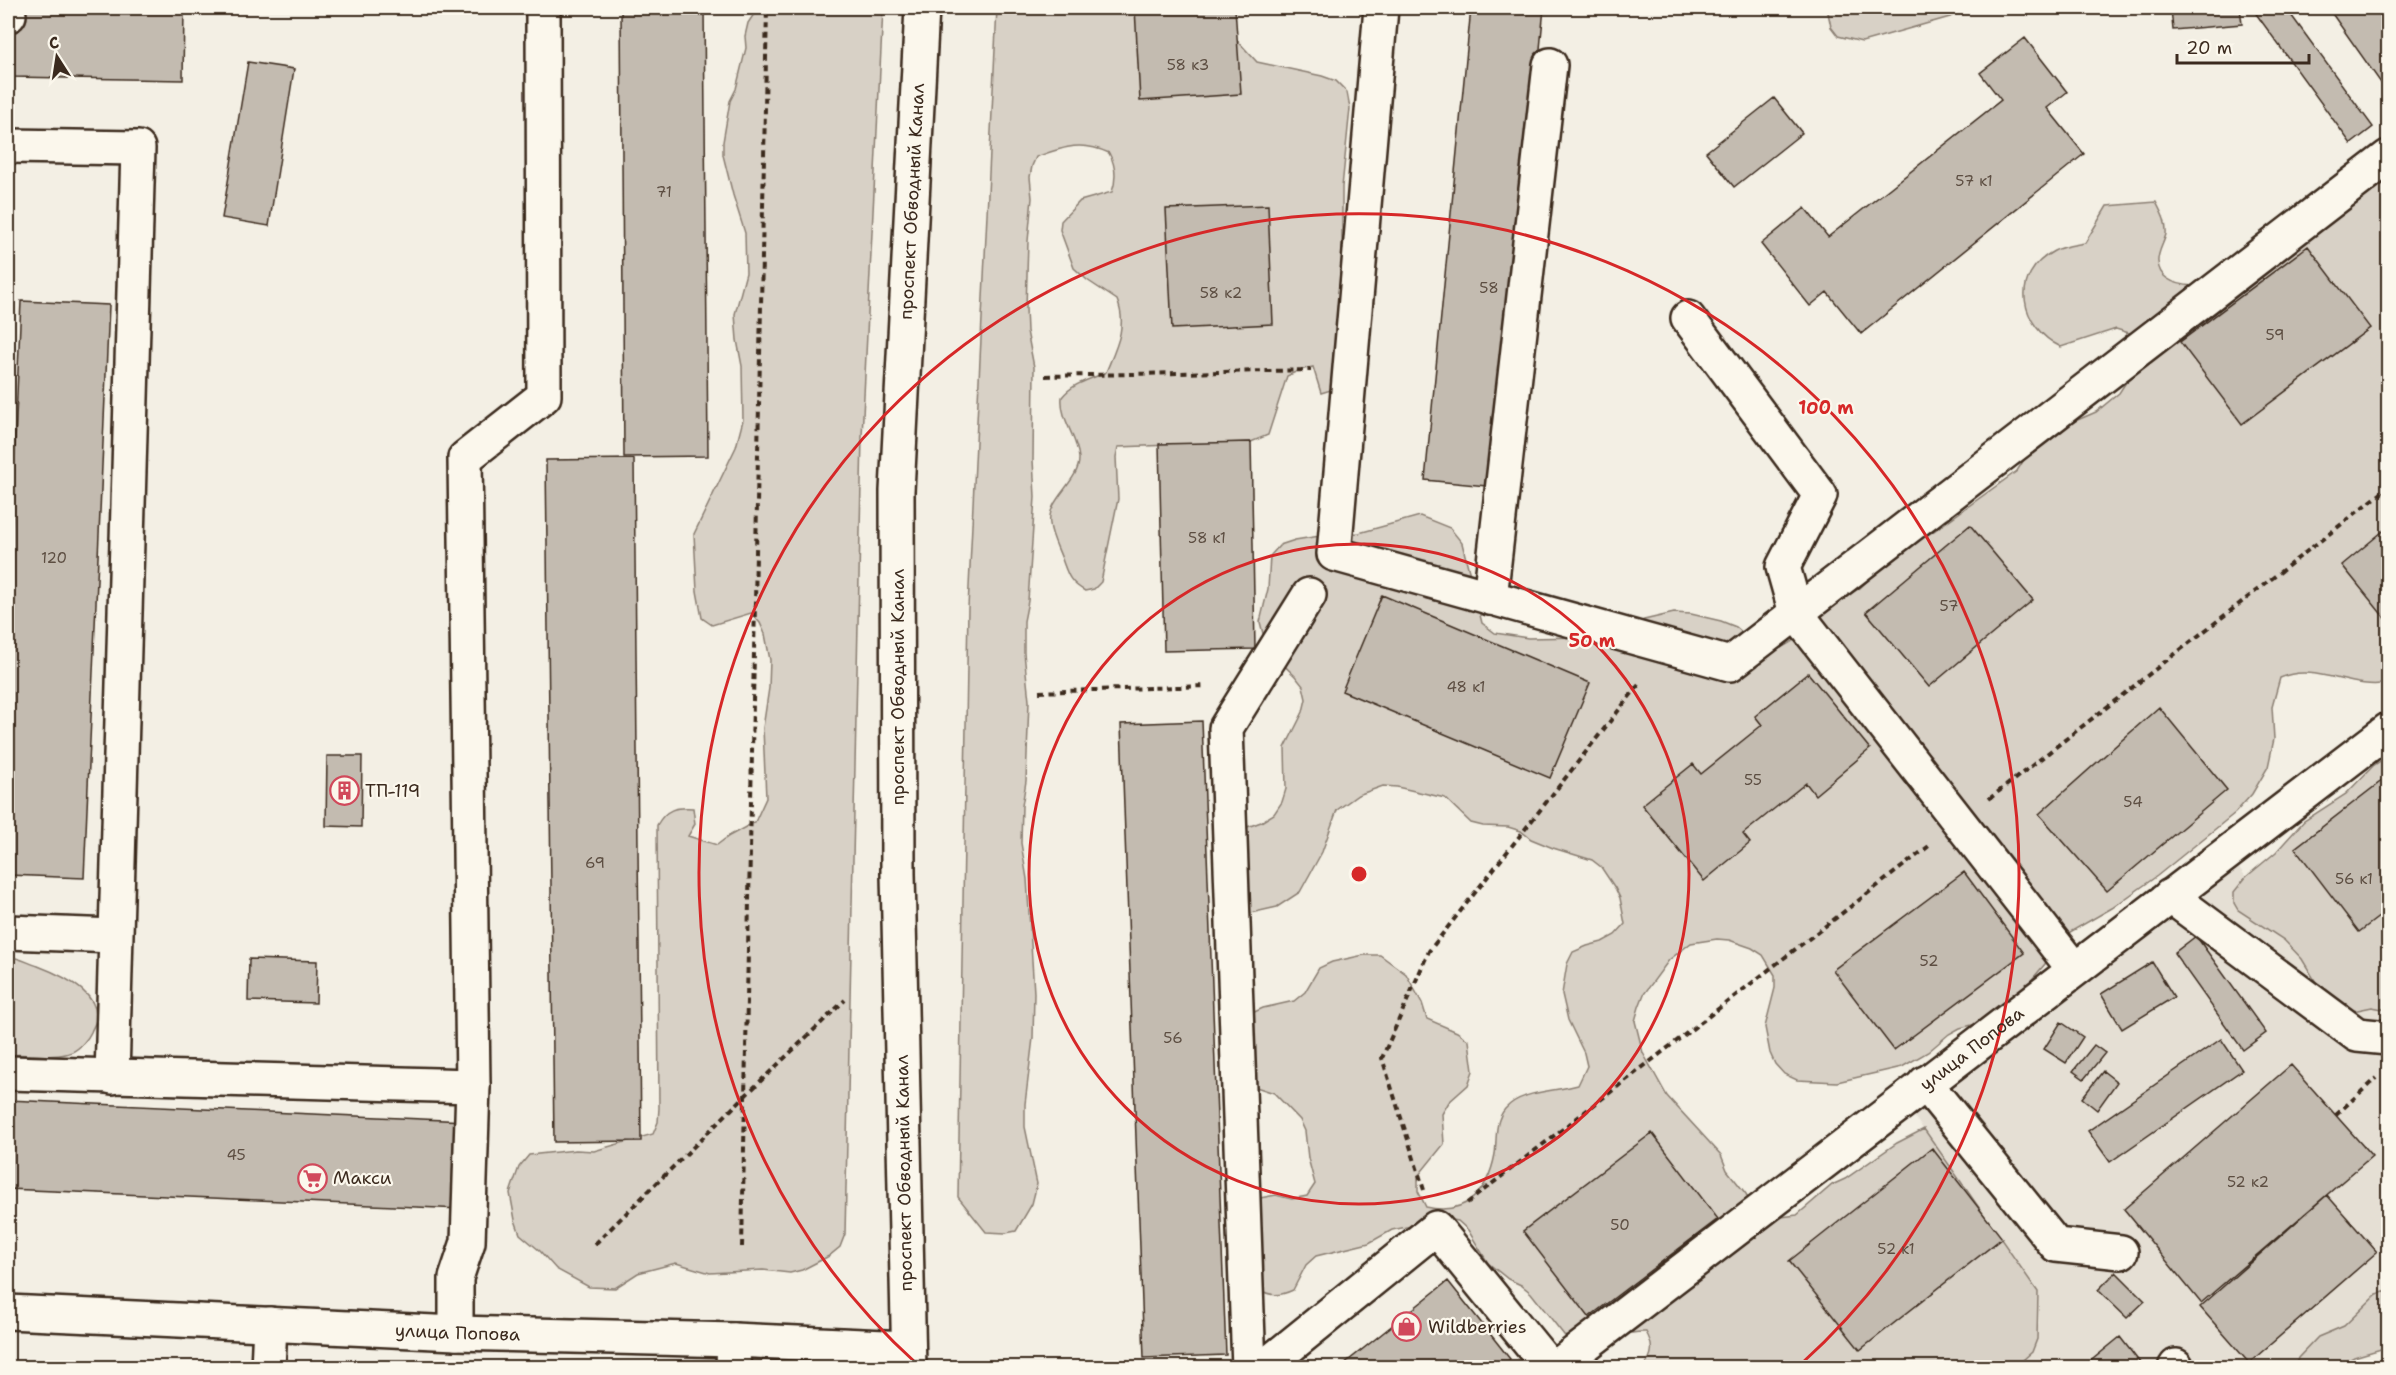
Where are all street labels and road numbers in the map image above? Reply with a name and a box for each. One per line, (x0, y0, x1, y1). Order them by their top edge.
street label: проспект Обводный Канал (894, 83, 930, 320)
street label: проспект Обводный Канал (886, 569, 910, 805)
street label: улица Попова (1915, 1001, 2029, 1096)
street label: проспект Обводный Канал (890, 1054, 918, 1292)
street label: улица Попова (394, 1318, 520, 1347)

